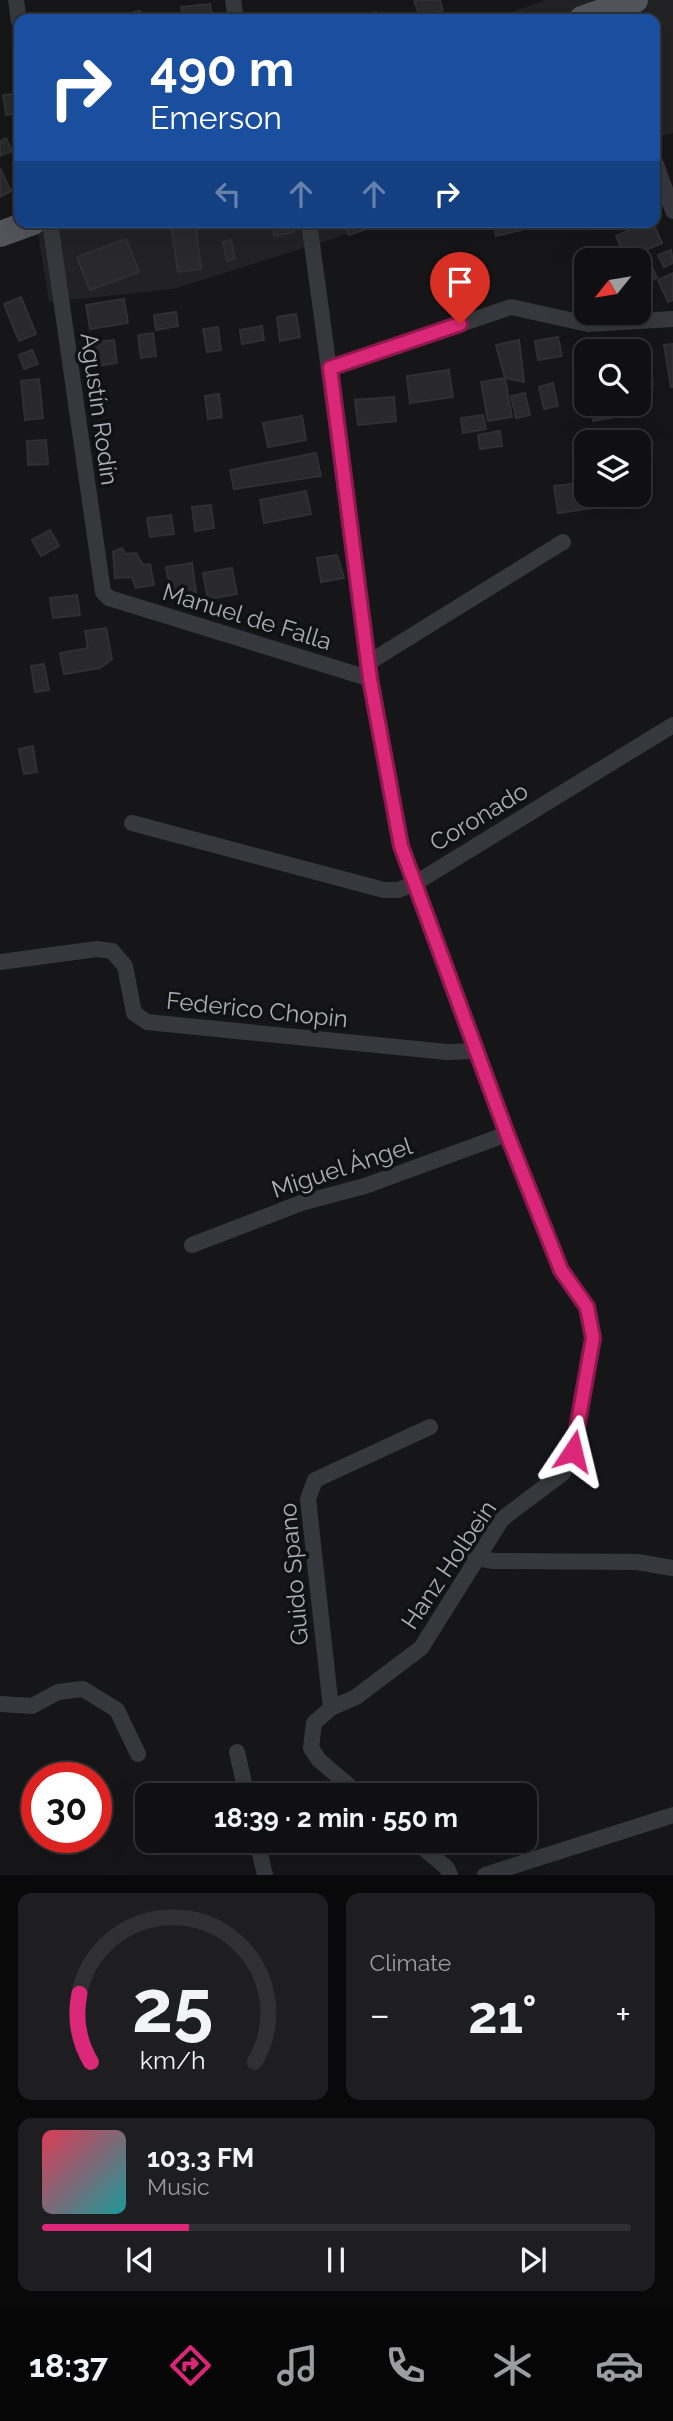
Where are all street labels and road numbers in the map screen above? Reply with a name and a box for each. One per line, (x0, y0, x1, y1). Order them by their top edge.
street label: Agustín Rodín (74, 331, 125, 487)
street label: Manuel de Falla (159, 577, 335, 656)
street label: Coronado (424, 776, 533, 857)
street label: Federico Chopin (165, 986, 349, 1033)
street label: Miguel Ángel (268, 1131, 416, 1204)
street label: Hanz Holbein (395, 1495, 502, 1635)
street label: Guido Spano (273, 1502, 314, 1646)

